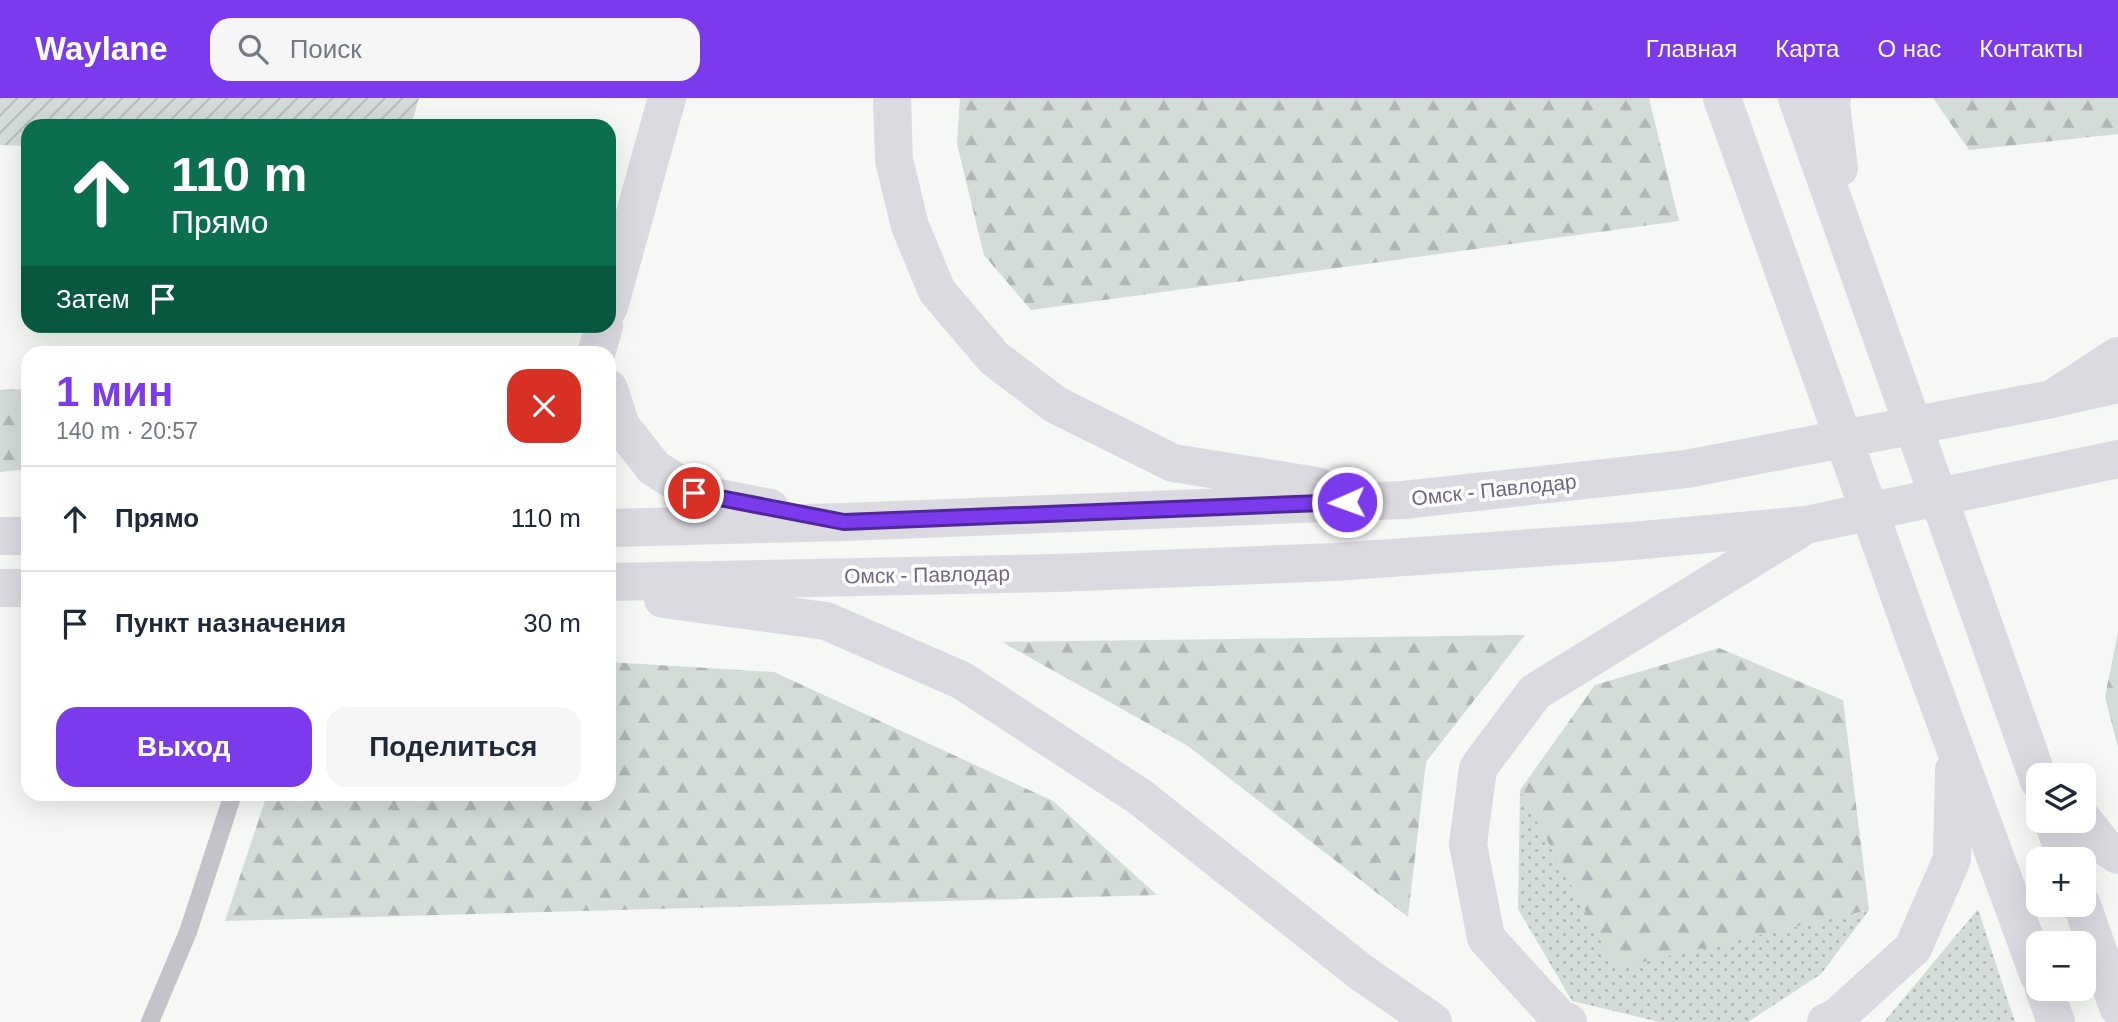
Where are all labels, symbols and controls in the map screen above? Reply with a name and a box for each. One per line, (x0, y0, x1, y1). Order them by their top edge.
search box (210, 18, 700, 81)
text: Waylane (35, 30, 168, 67)
icon: search (234, 30, 272, 68)
text: Поиск (290, 34, 362, 64)
text: Главная (1646, 35, 1737, 62)
text: Карта (1775, 35, 1839, 62)
text: О нас (1877, 35, 1941, 62)
text: Контакты (1979, 35, 2083, 62)
icon: ahead (56, 147, 147, 238)
text: 110 m (171, 147, 307, 201)
text: Прямо (171, 204, 269, 240)
icon: arrive (144, 280, 182, 318)
text: Затем (56, 284, 130, 314)
text: 1 мин (56, 368, 173, 415)
button: close (507, 369, 581, 443)
text: 140 m · 20:57 (56, 418, 198, 444)
pin (664, 463, 724, 523)
position arrow (1310, 465, 1384, 539)
street label: Омск - Павлодар (1410, 469, 1578, 510)
icon: arrive (675, 474, 713, 512)
icon: ahead (56, 500, 94, 538)
text: Прямо (115, 503, 199, 533)
text: 110 m (511, 503, 581, 533)
street label: Омск - Павлодар (844, 562, 1010, 587)
icon: arrive (56, 605, 94, 643)
text: Пункт назначения (115, 608, 346, 638)
text: 30 m (523, 608, 581, 638)
button: Выход (56, 707, 312, 787)
button: Поделиться (326, 707, 581, 787)
map controls (2026, 763, 2096, 1001)
button: layers (2026, 763, 2096, 833)
button: + (2026, 847, 2096, 917)
button: − (2026, 931, 2096, 1001)

